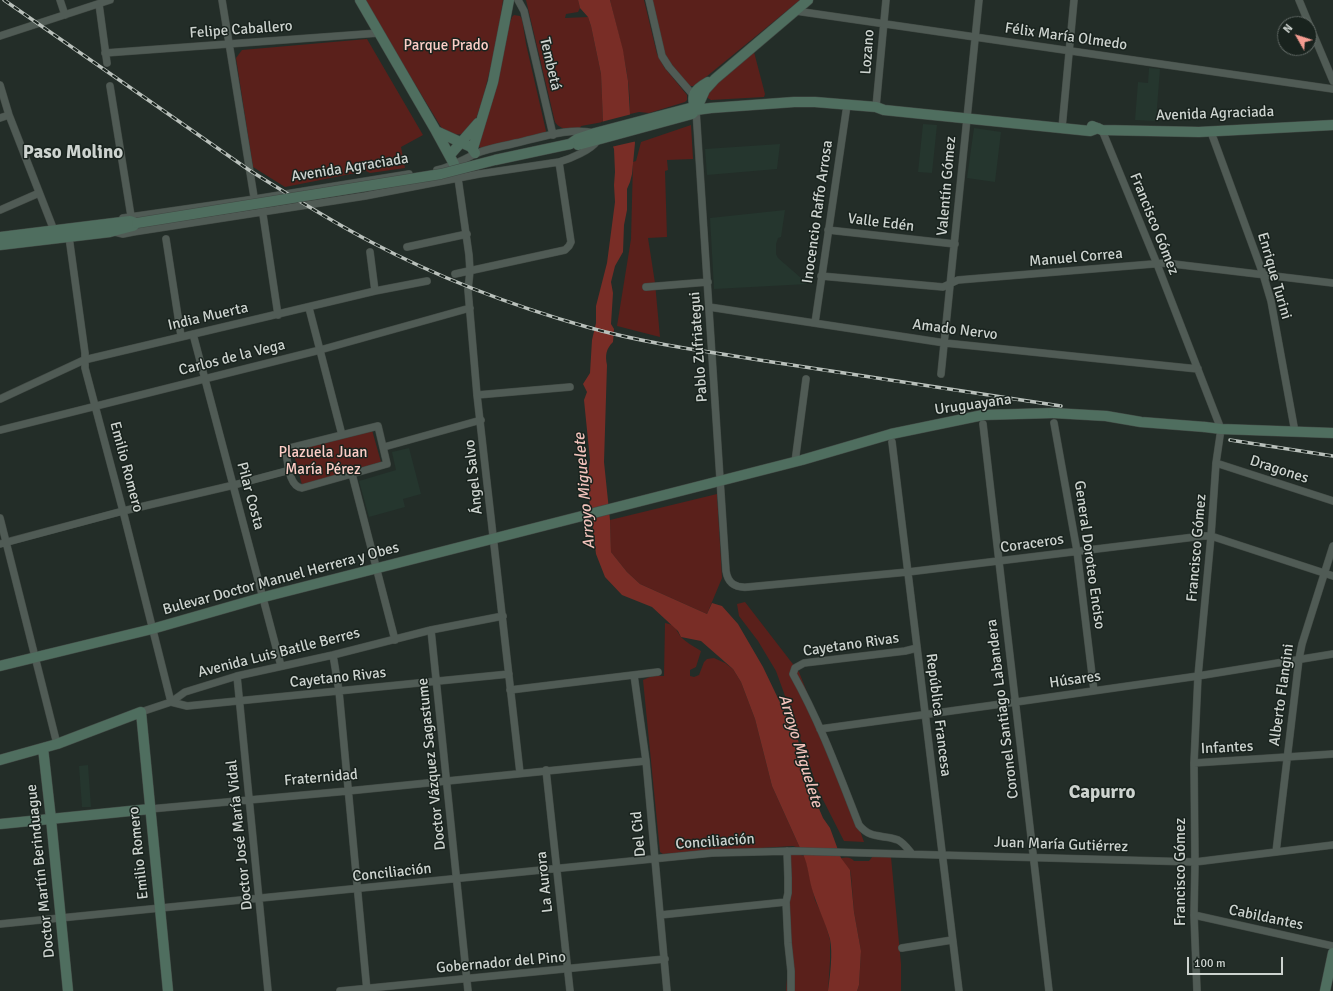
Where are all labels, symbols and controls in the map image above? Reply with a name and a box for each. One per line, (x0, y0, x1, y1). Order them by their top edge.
north arrow (1277, 16, 1317, 56)
street label: Felipe Caballero (189, 17, 293, 43)
street label: Félix María Olmedo (1004, 20, 1128, 54)
text: N (1281, 22, 1296, 36)
street label: Lozano (857, 29, 879, 75)
street label: Tembetá (535, 36, 565, 92)
park label: Parque Prado (403, 37, 489, 55)
street label: Avenida Agraciada (1155, 103, 1275, 125)
street label: Valentín Gómez (934, 135, 960, 237)
street label: Inocencio Raffo Arrosa (799, 139, 837, 285)
district label: Paso Molino (23, 142, 123, 164)
street label: Avenida Agraciada (290, 150, 410, 186)
street label: Francisco Gómez (1125, 170, 1183, 278)
street label: Valle Edén (847, 210, 915, 236)
street label: Enrique Turini (1253, 230, 1295, 322)
street label: Manuel Correa (1028, 245, 1124, 271)
street label: Pablo Zufriategui (686, 291, 712, 403)
street label: India Muerta (166, 299, 250, 335)
street label: Amado Nervo (911, 316, 999, 344)
street label: Carlos de la Vega (177, 336, 287, 380)
street label: Uruguayana (933, 391, 1013, 419)
street label: Emilio Romero (105, 420, 147, 514)
water label: Arroyo Miguelete (570, 432, 600, 550)
street label: Ángel Salvo (461, 439, 487, 515)
park label: Plazuela Juan María Pérez (279, 444, 367, 479)
street label: Dragones (1247, 452, 1311, 488)
street label: Pilar Costa (232, 460, 268, 532)
street label: General Doroteo Enciso (1070, 479, 1108, 631)
street label: Francisco Gómez (1183, 493, 1211, 603)
street label: Coraceros (999, 531, 1065, 557)
street label: Bulevar Doctor Manuel Herrera y Obes (161, 539, 401, 619)
street label: Coronel Santiago Labandera (983, 618, 1023, 800)
street label: Avenida Luis Batlle Berres (196, 624, 362, 682)
street label: Cayetano Rivas (802, 629, 900, 661)
street label: Alberto Flangini (1266, 643, 1298, 747)
street label: República Francesa (922, 652, 954, 778)
street label: Cayetano Rivas (289, 664, 387, 692)
street label: Húsares (1048, 667, 1102, 693)
street label: Doctor Vázquez Sagastume (414, 677, 450, 851)
water label: Arroyo Miguelete (774, 692, 826, 810)
street label: Infantes (1200, 738, 1254, 758)
street label: Doctor José María Vidal (223, 759, 257, 911)
street label: Fraternidad (283, 766, 359, 790)
district label: Capurro (1069, 782, 1135, 804)
street label: Doctor Martín Berinduague (23, 783, 59, 959)
street label: Emilio Romero (125, 806, 153, 900)
street label: Del Cid (628, 810, 650, 858)
street label: Francisco Gómez (1172, 818, 1190, 926)
street label: Conciliación (675, 830, 755, 854)
street label: Juan María Gutiérrez (994, 834, 1128, 856)
street label: La Aurora (533, 850, 557, 914)
street label: Conciliación (352, 860, 432, 886)
street label: Cabildantes (1227, 901, 1305, 935)
street label: Gobernador del Pino (435, 948, 567, 978)
scale bar (1189, 949, 1285, 975)
text: 100 m (1194, 956, 1226, 971)

